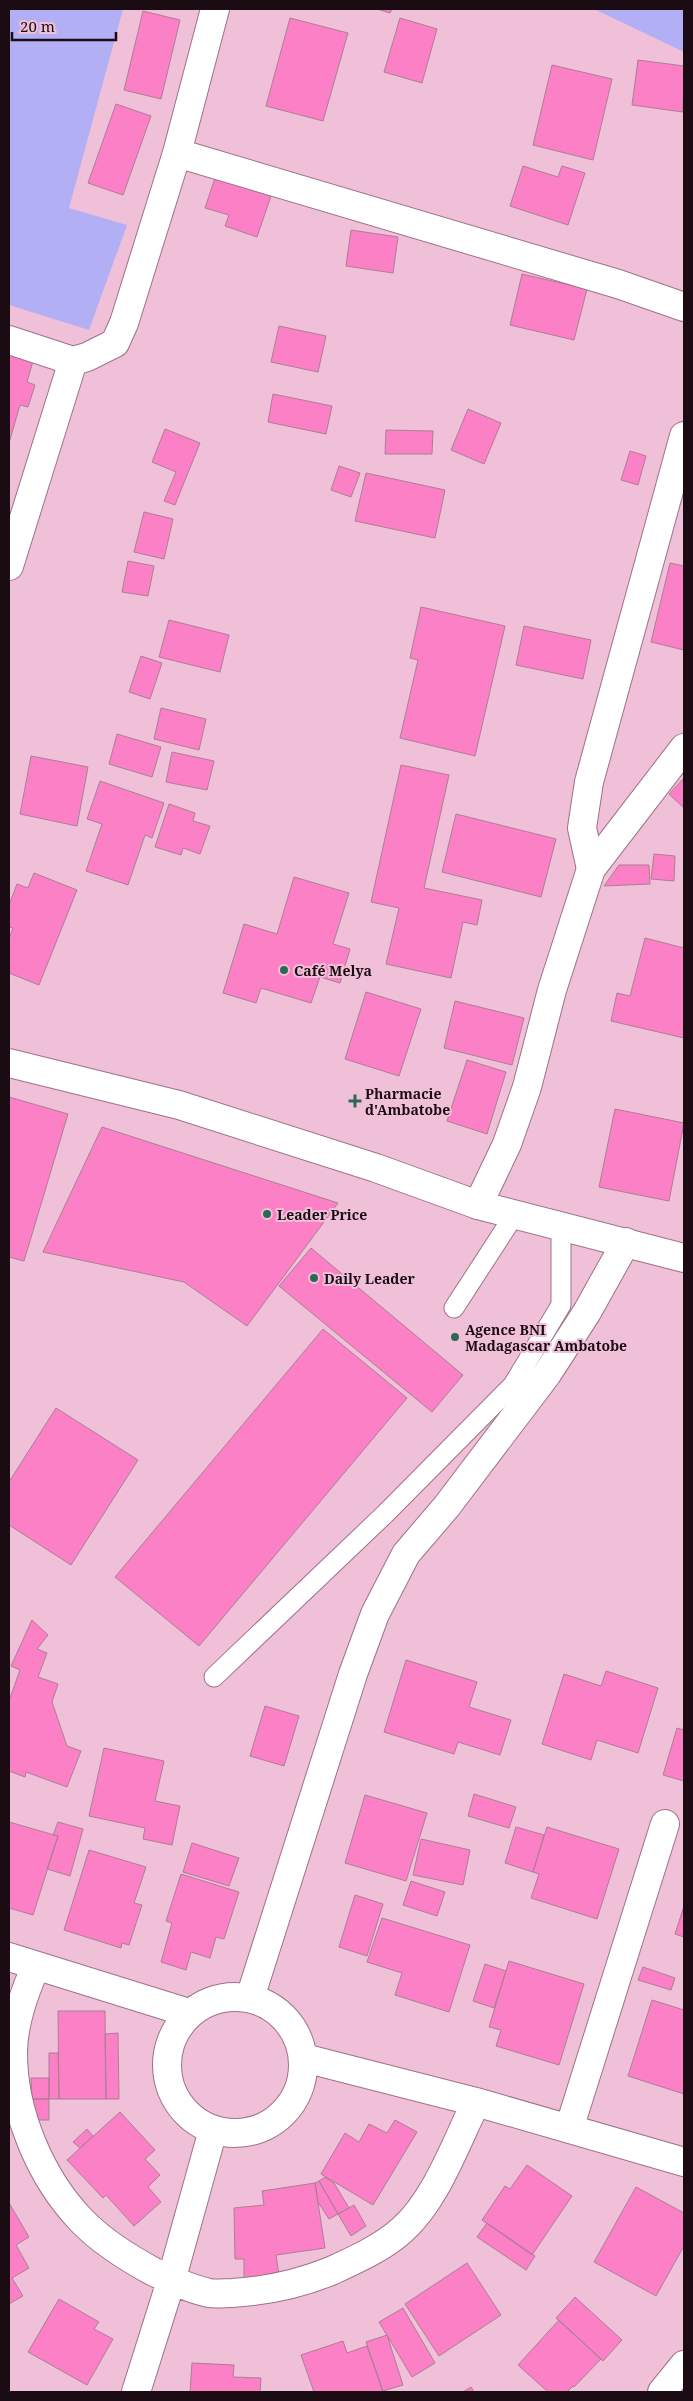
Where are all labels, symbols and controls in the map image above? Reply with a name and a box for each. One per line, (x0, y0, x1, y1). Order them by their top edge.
scale bar (12, 10, 116, 42)
text: 20 m (20, 16, 55, 36)
place label: Café Melya (294, 961, 372, 980)
marker: Café Melya (278, 964, 290, 976)
place label: Pharmacie d'Ambatobe (365, 1084, 450, 1119)
marker: Pharmacie d'Ambatobe (349, 1095, 361, 1107)
place label: Leader Price (277, 1205, 367, 1224)
marker: Leader Price (261, 1208, 273, 1220)
place label: Daily Leader (324, 1269, 415, 1288)
marker: Daily Leader (308, 1272, 320, 1284)
place label: Agence BNI Madagascar Ambatobe (465, 1320, 627, 1355)
marker: Agence BNI Madagascar Ambatobe (449, 1331, 461, 1343)

